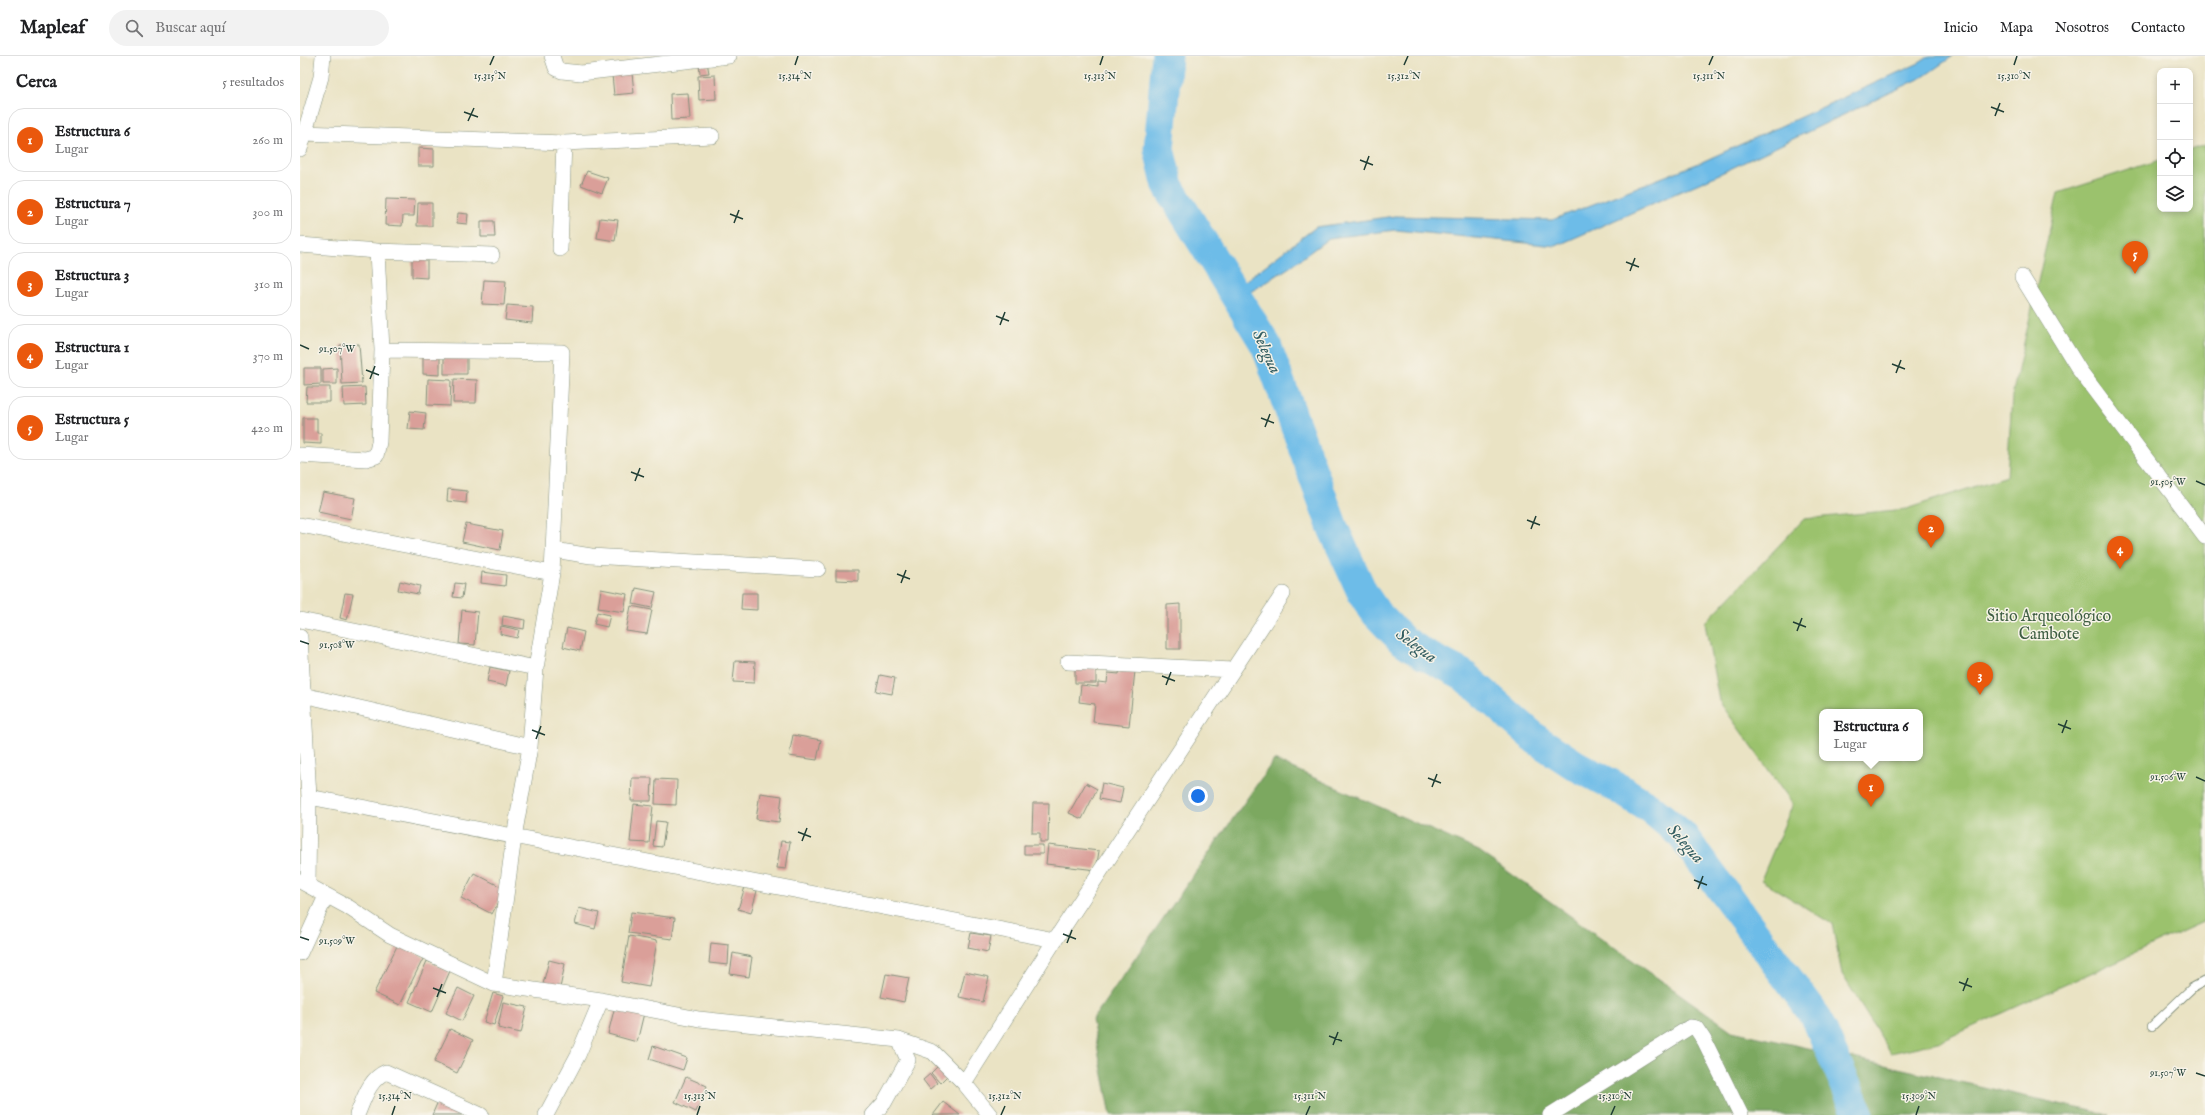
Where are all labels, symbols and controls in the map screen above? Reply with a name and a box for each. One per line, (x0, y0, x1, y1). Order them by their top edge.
search box (109, 10, 389, 46)
text: Mapleaf (20, 16, 85, 40)
icon: search (123, 17, 145, 39)
text: Buscar aquí (155, 18, 226, 37)
text: Inicio (1943, 19, 1978, 37)
text: Mapa (2000, 19, 2033, 37)
text: Nosotros (2055, 19, 2109, 37)
text: Contacto (2131, 19, 2185, 37)
map controls (2157, 68, 2193, 212)
button: + (2157, 68, 2193, 104)
text: 15.315°N (474, 70, 507, 83)
text: 15.314°N (778, 70, 812, 83)
text: 15.313°N (1084, 70, 1117, 83)
text: 15.312°N (1387, 70, 1421, 83)
text: 15.311°N (1693, 70, 1726, 83)
text: 15.310°N (1997, 70, 2031, 83)
text: Cerca (16, 72, 57, 93)
text: 5 resultados (222, 74, 284, 91)
button: − (2157, 104, 2193, 140)
text: Estructura 6 (55, 122, 130, 141)
text: 1 (28, 132, 32, 149)
text: 260 m (252, 132, 283, 149)
button: locate (2157, 140, 2193, 176)
text: Lugar (55, 141, 88, 158)
button: layers (2157, 176, 2193, 212)
text: Estructura 7 (55, 194, 131, 213)
text: 2 (27, 204, 33, 221)
text: 300 m (252, 204, 283, 221)
text: Lugar (55, 213, 88, 230)
pin: 5 (2122, 241, 2148, 274)
text: Estructura 3 (55, 266, 129, 285)
text: 3 (28, 276, 32, 293)
text: 310 m (254, 276, 283, 293)
text: Lugar (55, 285, 88, 302)
water label: Selegua (1247, 327, 1285, 378)
text: Estructura 1 (55, 338, 129, 357)
text: 91.507°W (318, 343, 355, 356)
text: 4 (27, 348, 33, 365)
text: 370 m (253, 348, 283, 365)
text: Lugar (55, 357, 88, 374)
text: Estructura 5 (55, 410, 129, 429)
text: 5 (28, 420, 32, 437)
text: 420 m (251, 420, 283, 437)
text: Lugar (55, 429, 88, 446)
text: 91.505°W (2149, 476, 2186, 489)
pin: 2 (1918, 515, 1944, 548)
pin: 4 (2107, 536, 2133, 569)
park label: Sitio Arqueológico Cambote (1987, 607, 2112, 645)
water label: Selegua (1391, 624, 1441, 668)
text: 91.508°W (318, 639, 355, 652)
pin: 3 (1967, 662, 1993, 695)
popup (1819, 709, 1923, 761)
text: Estructura 6 (1833, 717, 1909, 736)
text: Lugar (1833, 736, 1867, 753)
text: 91.506°W (2149, 771, 2186, 784)
pin: 1 (1858, 774, 1884, 807)
your location (1188, 786, 1208, 806)
water label: Selegua (1662, 820, 1708, 868)
text: 91.509°W (318, 935, 355, 948)
text: 91.507°W (2149, 1067, 2186, 1080)
text: 15.314°N (378, 1090, 412, 1103)
text: 15.313°N (684, 1090, 717, 1103)
text: 15.312°N (988, 1090, 1022, 1103)
text: 15.311°N (1294, 1090, 1327, 1103)
text: 15.310°N (1598, 1090, 1632, 1103)
text: 15.309°N (1902, 1090, 1937, 1103)

